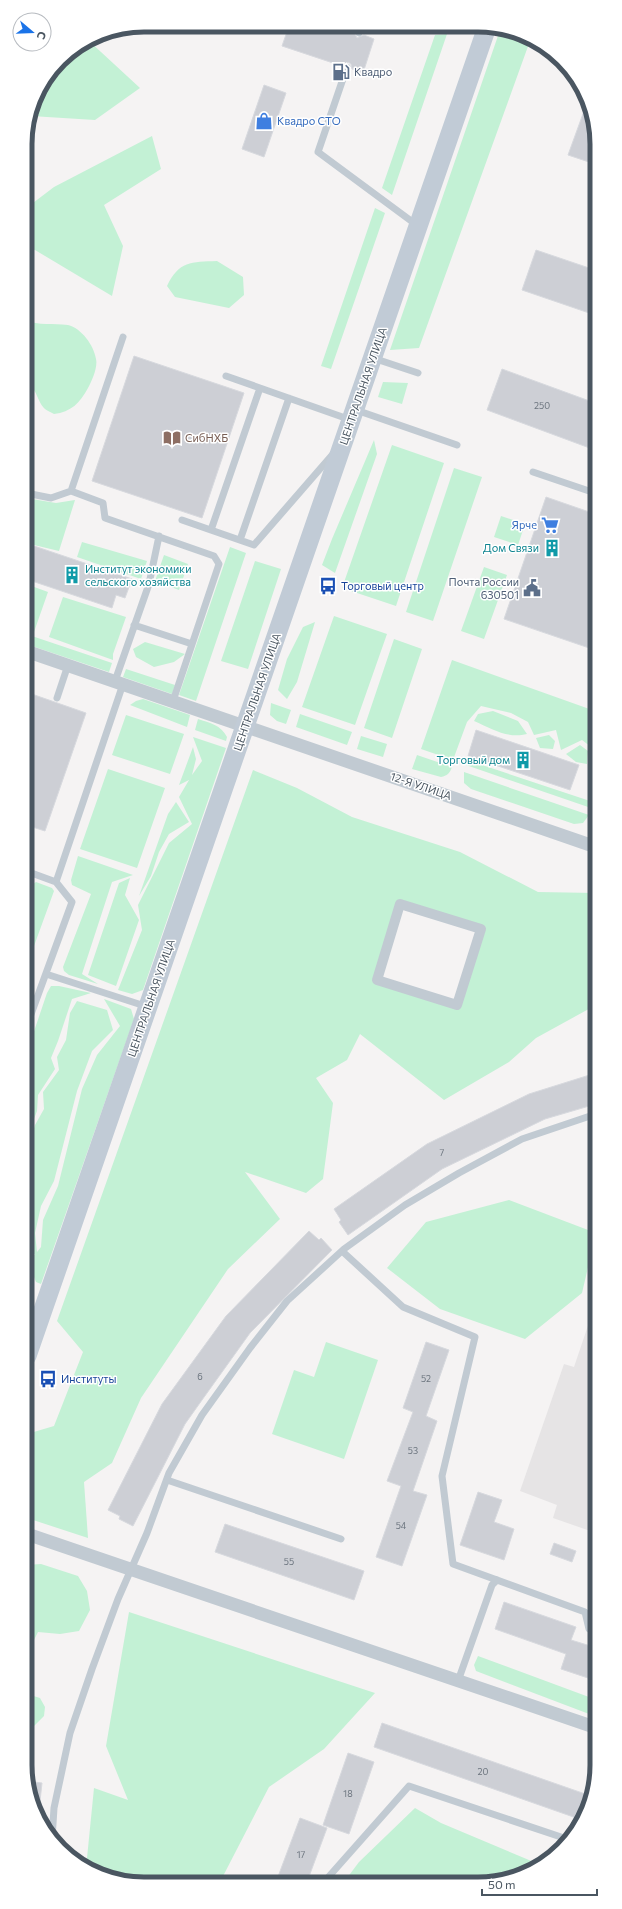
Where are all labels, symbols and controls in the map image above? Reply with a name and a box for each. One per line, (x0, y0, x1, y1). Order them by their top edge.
north arrow (12, 12, 52, 52)
text: С (34, 30, 49, 42)
fuel station icon: Квадро (331, 62, 351, 82)
place label: Квадро (354, 65, 393, 78)
shop icon: Квадро СТО (254, 111, 274, 131)
place label: Квадро СТО (277, 114, 341, 127)
street label: ЦЕНТРАЛЬНАЯ УЛИЦА (336, 325, 389, 446)
house number: 250 (534, 400, 550, 411)
library icon: СибНХБ (162, 428, 182, 448)
place label: СибНХБ (185, 431, 228, 444)
supermarket icon: Ярче (540, 515, 560, 535)
place label: Ярче (512, 518, 537, 531)
building icon: Дом Связи (542, 538, 562, 558)
place label: Дом Связи (483, 541, 539, 554)
place label: Институт экономики сельского хозяйства (85, 562, 192, 588)
building icon: Институт экономики сельского хозяйства (62, 565, 82, 585)
place label: Почта России 630501 (449, 575, 519, 601)
bus stop icon: Торговый центр (318, 576, 338, 596)
public building icon: Почта России 630501 (522, 578, 542, 598)
place label: Торговый центр (341, 579, 424, 592)
street label: ЦЕНТРАЛЬНАЯ УЛИЦА (230, 631, 283, 752)
building icon: Торговый дом (513, 750, 533, 770)
place label: Торговый дом (436, 753, 510, 766)
street label: 12-Я УЛИЦА (389, 769, 454, 802)
street label: ЦЕНТРАЛЬНАЯ УЛИЦА (124, 937, 177, 1058)
house number: 7 (440, 1147, 445, 1158)
bus stop icon: Институты (38, 1369, 58, 1389)
house number: 6 (197, 1371, 203, 1382)
place label: Институты (61, 1372, 117, 1385)
house number: 52 (421, 1373, 431, 1384)
house number: 53 (408, 1445, 418, 1456)
house number: 54 (396, 1520, 407, 1531)
house number: 55 (284, 1556, 294, 1567)
house number: 20 (478, 1766, 489, 1777)
house number: 18 (343, 1788, 353, 1799)
house number: 17 (297, 1849, 306, 1860)
scale bar (482, 1871, 597, 1897)
text: 50 m (488, 1877, 516, 1891)

